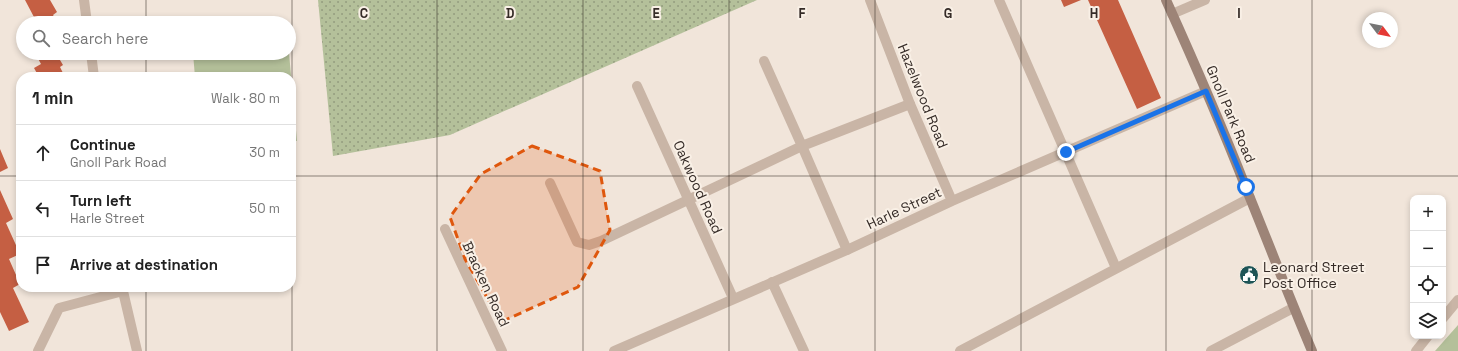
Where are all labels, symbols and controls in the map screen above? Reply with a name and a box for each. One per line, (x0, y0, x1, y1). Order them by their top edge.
text: C (360, 5, 368, 22)
text: D (506, 5, 515, 22)
text: E (652, 5, 660, 22)
text: F (799, 5, 806, 22)
text: G (944, 5, 952, 22)
text: H (1090, 5, 1098, 22)
text: I (1237, 5, 1241, 22)
north arrow (1362, 12, 1398, 48)
search box (16, 16, 296, 60)
icon: search (30, 27, 52, 49)
text: Search here (62, 29, 148, 48)
street label: Hazelwood Road (894, 41, 952, 151)
street label: Gnoll Park Road (1202, 63, 1260, 165)
text: 1 min (32, 87, 74, 109)
text: Walk · 80 m (211, 90, 280, 107)
text: Continue (70, 135, 136, 154)
street label: Oakwood Road (669, 138, 727, 236)
icon: ahead (32, 142, 54, 164)
route end (1057, 143, 1075, 161)
text: 30 m (249, 144, 280, 161)
text: Gnoll Park Road (70, 154, 167, 171)
route start (1237, 178, 1255, 196)
street label: Harle Street (864, 183, 944, 233)
text: Turn left (70, 191, 132, 210)
map controls (1410, 195, 1446, 339)
button: + (1410, 195, 1446, 231)
icon: left (32, 198, 54, 220)
text: 50 m (249, 200, 280, 217)
text: Harle Street (70, 210, 145, 227)
button: − (1410, 231, 1446, 267)
street label: Bracken Road (458, 238, 514, 330)
icon: arrive (32, 254, 54, 276)
text: Arrive at destination (70, 255, 218, 274)
place label: Leonard Street Post Office (1263, 258, 1365, 292)
public building icon: Leonard Street Post Office (1238, 264, 1260, 286)
button: locate (1410, 267, 1446, 303)
button: layers (1410, 303, 1446, 339)

